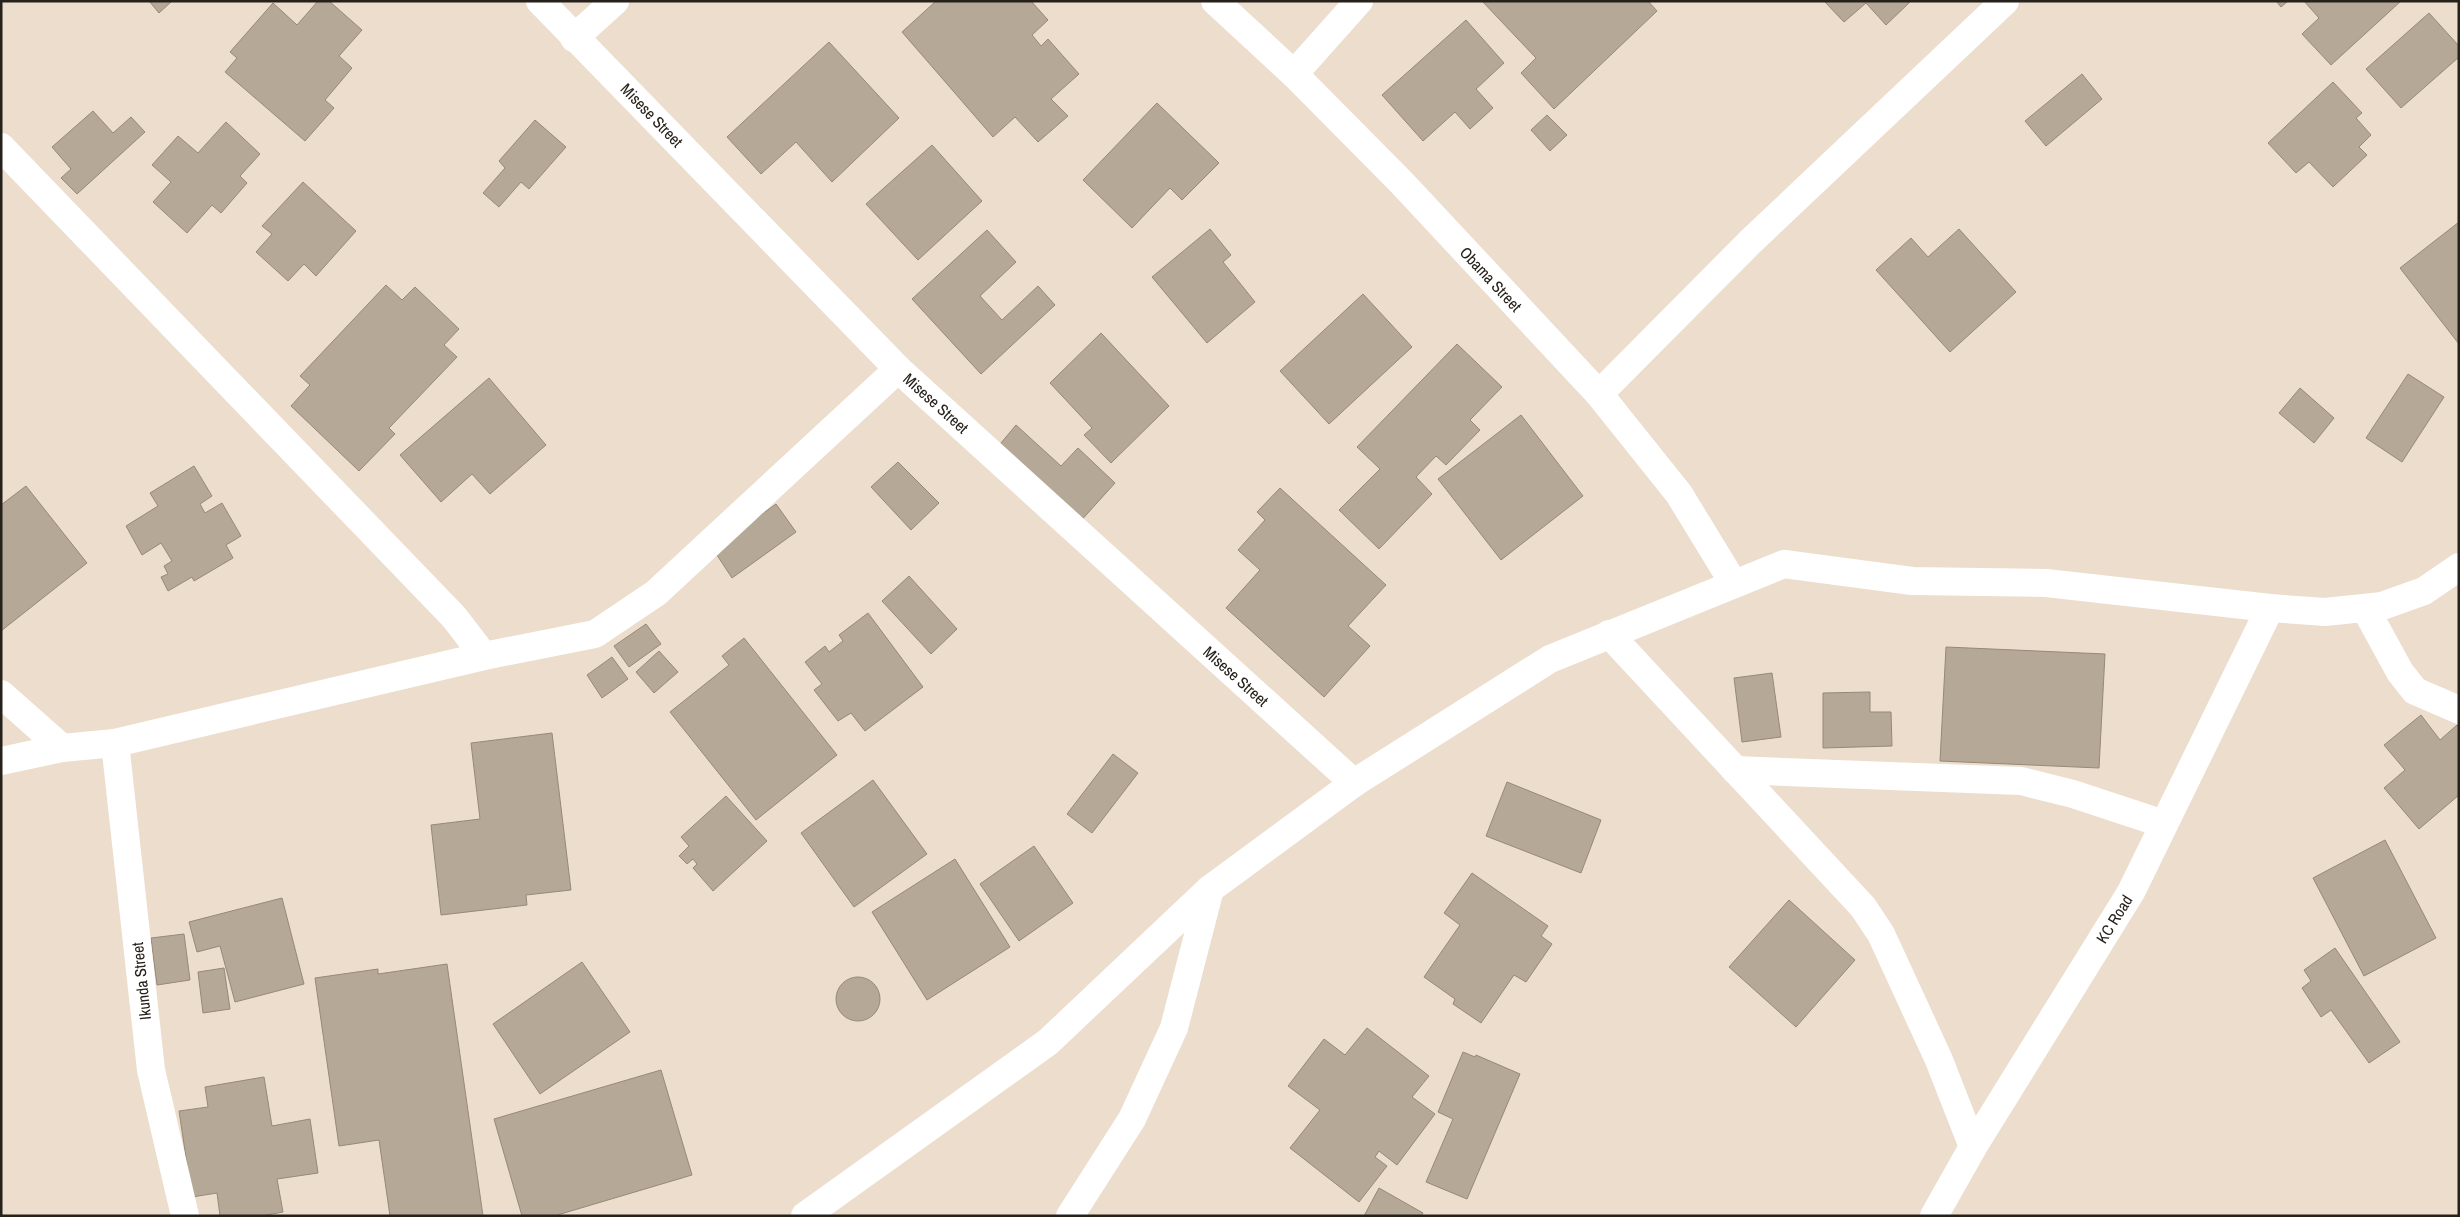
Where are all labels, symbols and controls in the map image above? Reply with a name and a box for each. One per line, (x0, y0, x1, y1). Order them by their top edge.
street label: Misese Street (616, 78, 688, 152)
street label: Obama Street (1455, 242, 1527, 317)
street label: Misese Street (899, 368, 974, 438)
street label: Misese Street (1199, 641, 1274, 711)
street label: KC Road (2091, 891, 2137, 947)
street label: Ikunda Street (126, 941, 156, 1021)

